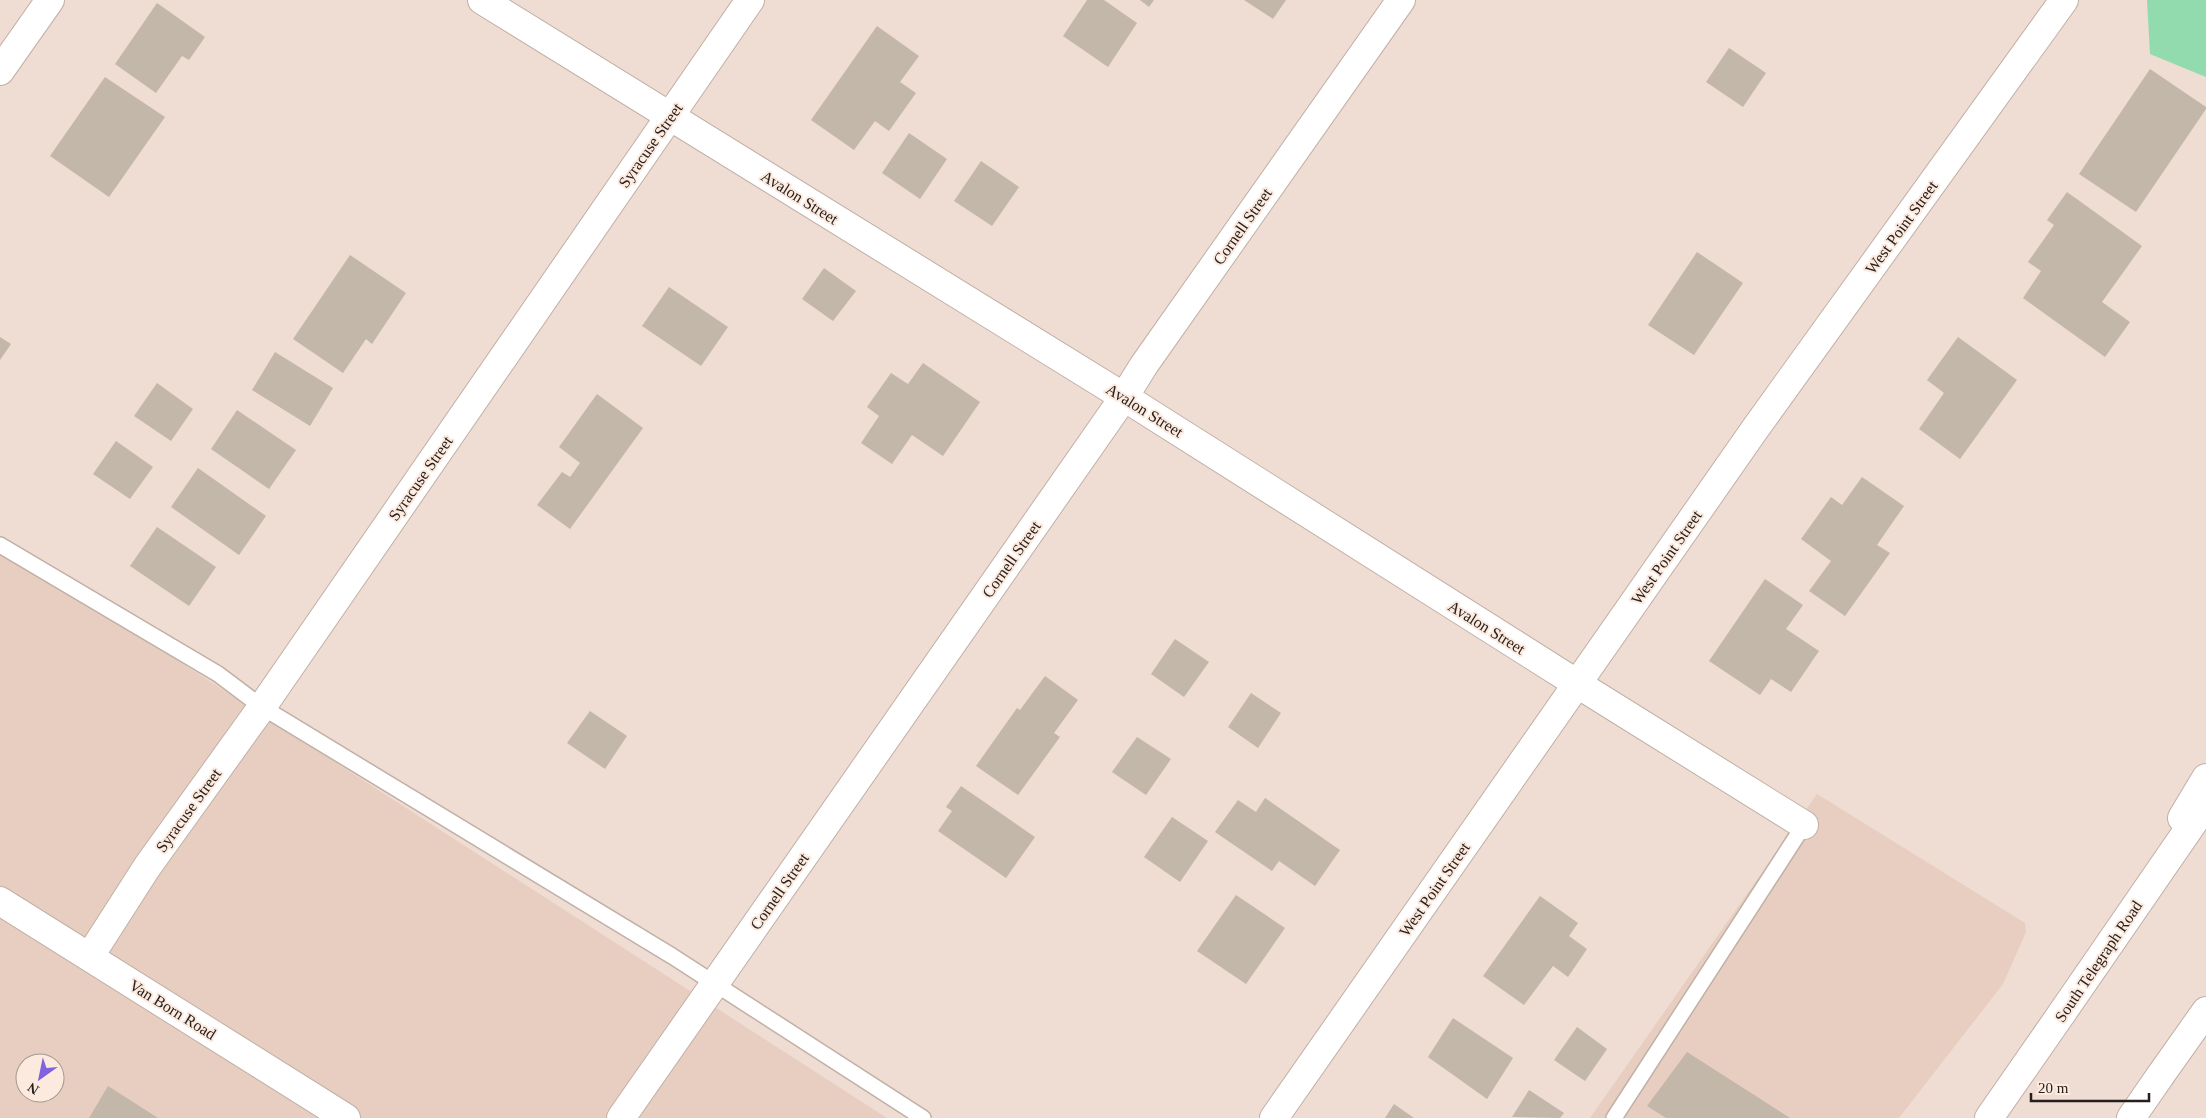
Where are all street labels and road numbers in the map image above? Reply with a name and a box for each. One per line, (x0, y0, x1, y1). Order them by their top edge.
street label: Syracuse Street (615, 99, 687, 191)
street label: Avalon Street (758, 167, 842, 228)
street label: West Point Street (1862, 177, 1941, 277)
street label: Cornell Street (1210, 184, 1275, 268)
street label: Avalon Street (1103, 380, 1187, 441)
street label: Syracuse Street (385, 432, 457, 524)
street label: West Point Street (1628, 507, 1705, 608)
street label: Cornell Street (979, 517, 1044, 601)
street label: Avalon Street (1445, 597, 1529, 658)
street label: Syracuse Street (152, 765, 226, 856)
street label: West Point Street (1396, 839, 1473, 940)
street label: Cornell Street (747, 849, 812, 933)
street label: South Telegraph Road (2052, 897, 2146, 1026)
street label: Van Born Road (126, 976, 219, 1043)

